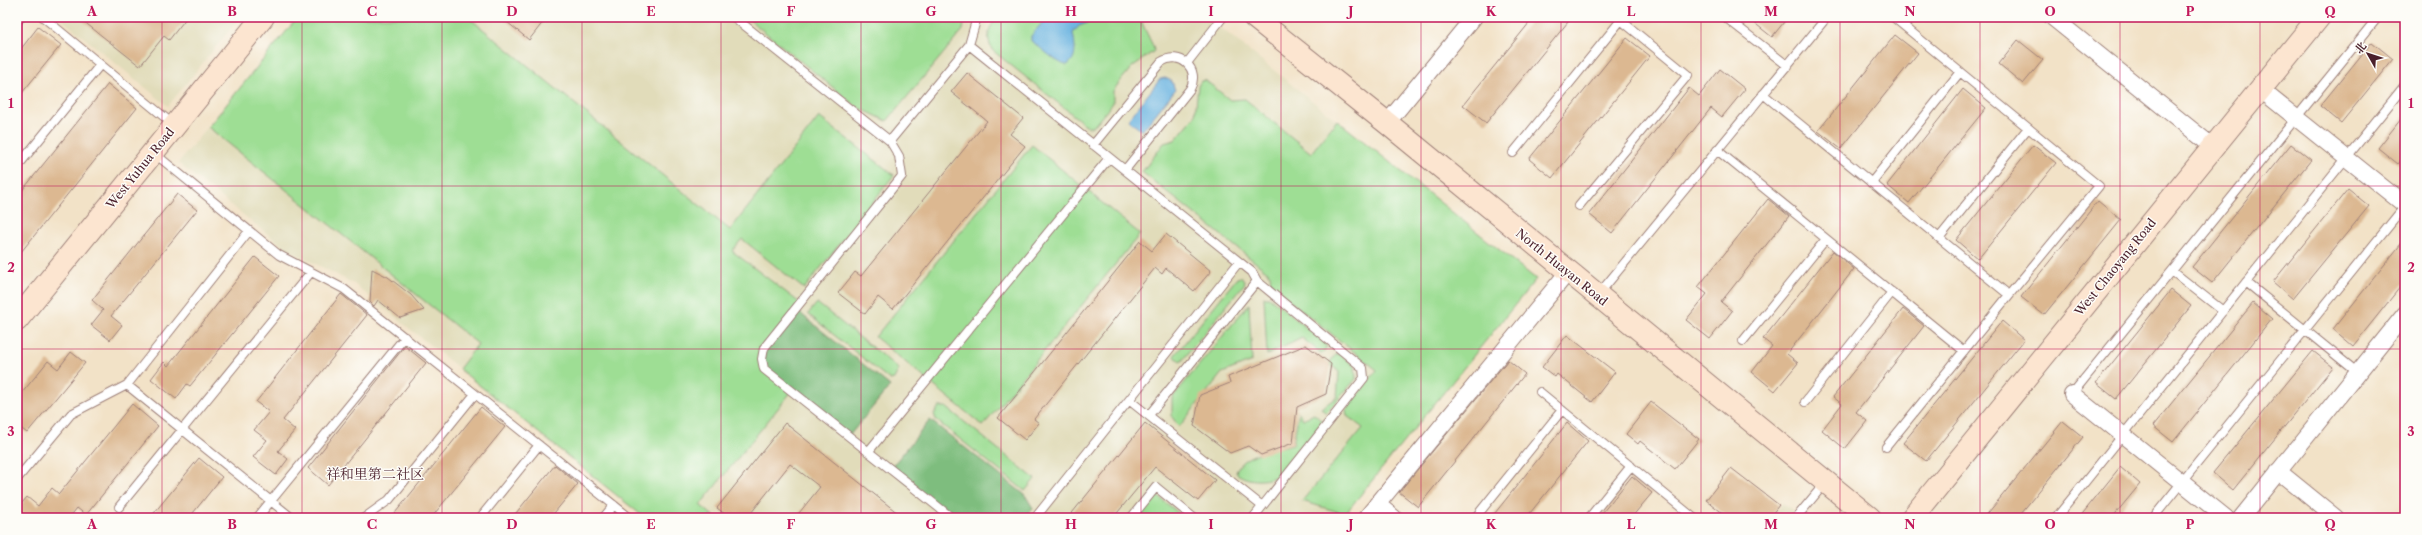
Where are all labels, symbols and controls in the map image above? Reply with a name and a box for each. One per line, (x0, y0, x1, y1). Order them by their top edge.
text: A (86, 3, 98, 19)
text: B (227, 3, 237, 19)
text: C (367, 3, 377, 19)
text: D (506, 3, 518, 19)
text: E (646, 3, 656, 19)
text: F (787, 3, 796, 19)
text: G (925, 3, 937, 19)
text: H (1065, 3, 1077, 19)
text: I (1208, 3, 1214, 19)
text: J (1346, 3, 1354, 19)
text: K (1486, 3, 1497, 19)
text: L (1627, 3, 1636, 19)
text: M (1764, 3, 1778, 19)
text: N (1904, 3, 1916, 19)
text: O (2044, 3, 2056, 19)
text: P (2186, 3, 2195, 19)
text: Q (2324, 3, 2336, 19)
north arrow (2348, 34, 2388, 74)
text: 北 (2351, 39, 2369, 56)
text: 1 (8, 95, 14, 111)
text: 1 (2408, 95, 2414, 111)
street label: West Yuhua Road (102, 124, 178, 212)
street label: West Chaoyang Road (2070, 215, 2159, 319)
street label: North Huayan Road (1513, 225, 1611, 309)
text: 2 (7, 259, 15, 275)
text: 2 (2407, 259, 2415, 275)
text: 3 (7, 423, 15, 439)
text: 3 (2407, 423, 2415, 439)
district label: 祥和里第二社区 (326, 465, 424, 483)
text: A (86, 516, 98, 532)
text: B (227, 516, 237, 532)
text: C (367, 516, 377, 532)
text: D (506, 516, 518, 532)
text: E (646, 516, 656, 532)
text: F (787, 516, 796, 532)
text: G (925, 516, 937, 532)
text: H (1065, 516, 1077, 532)
text: I (1208, 516, 1214, 532)
text: J (1346, 516, 1354, 532)
text: K (1486, 516, 1497, 532)
text: L (1627, 516, 1636, 532)
text: M (1764, 516, 1778, 532)
text: N (1904, 516, 1916, 532)
text: O (2044, 516, 2056, 532)
text: P (2186, 516, 2195, 532)
text: Q (2324, 516, 2336, 532)

